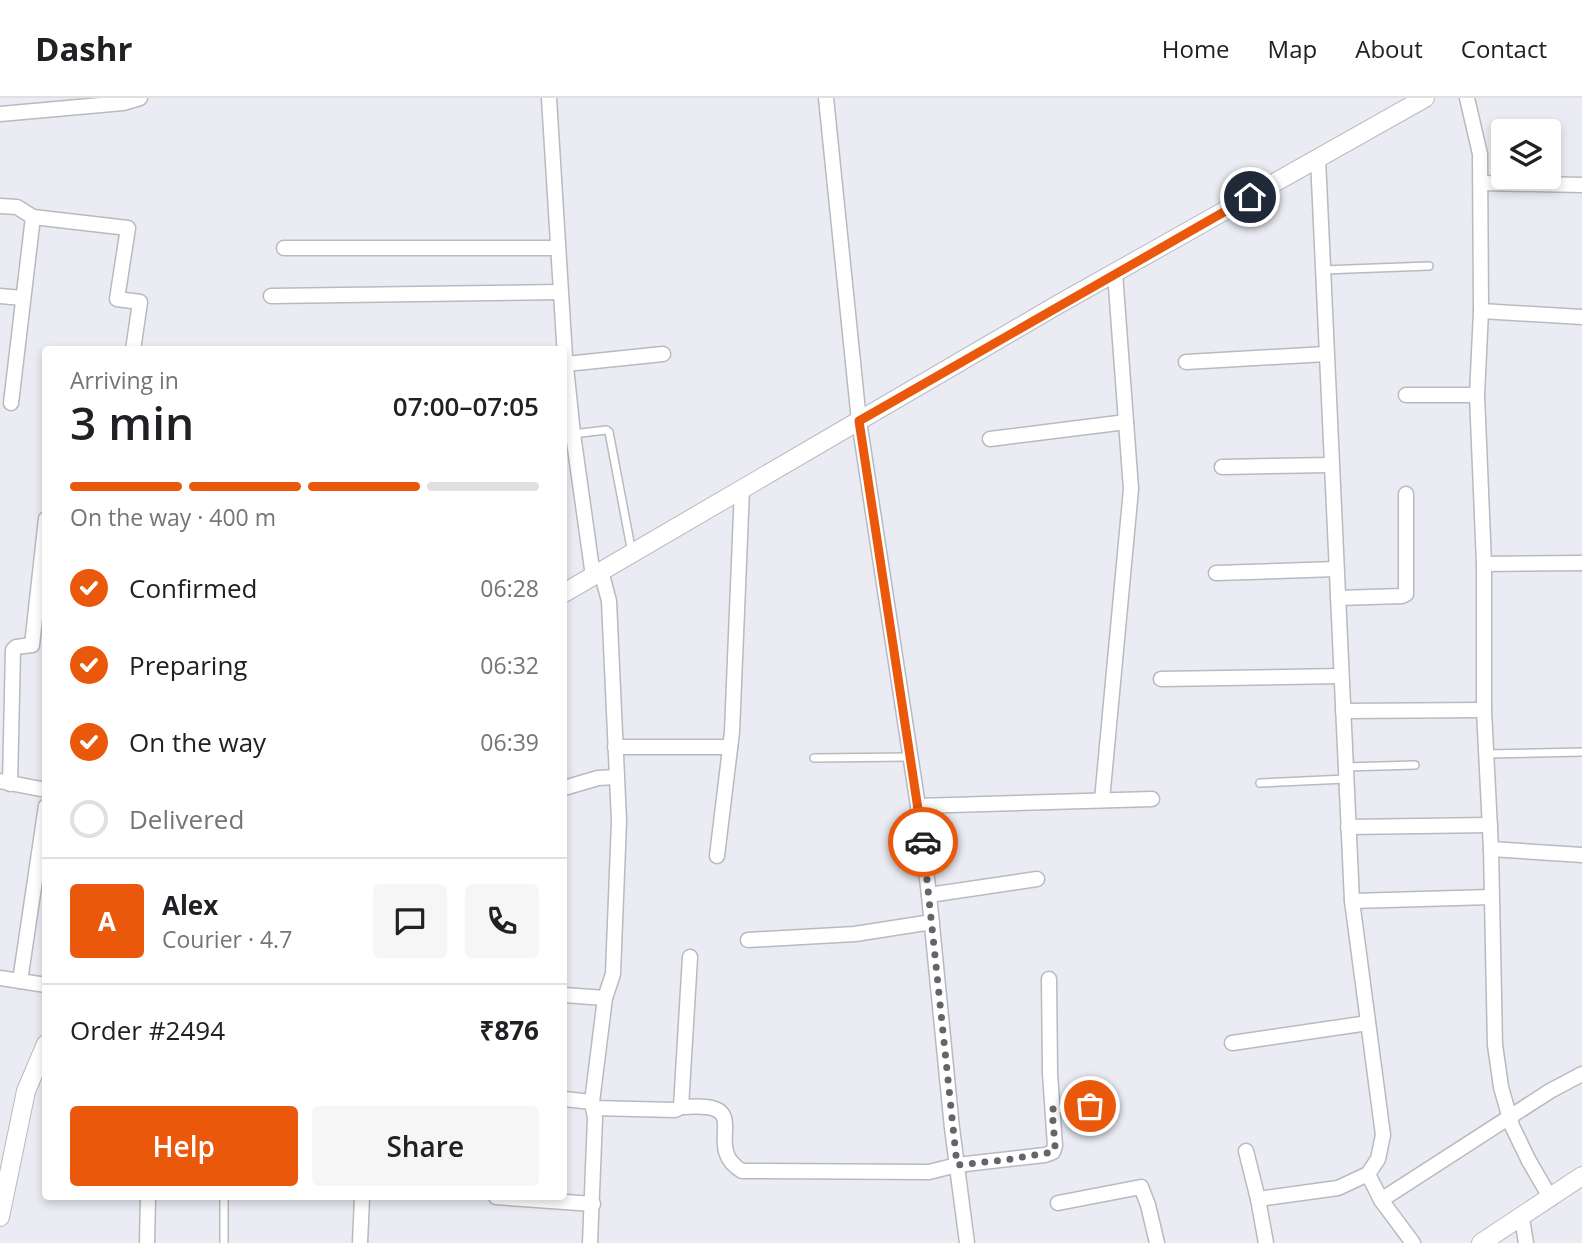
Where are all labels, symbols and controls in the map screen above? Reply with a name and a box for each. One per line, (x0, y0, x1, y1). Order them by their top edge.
text: Dashr (35, 26, 132, 71)
text: Home (1162, 32, 1230, 65)
text: Map (1268, 32, 1317, 65)
text: About (1355, 32, 1423, 65)
text: Contact (1461, 32, 1547, 65)
map controls (1491, 119, 1561, 189)
button: layers (1491, 119, 1561, 189)
pin (1220, 167, 1280, 227)
icon: home (1231, 178, 1269, 216)
text: Arriving in (70, 364, 179, 396)
text: 07:00–07:05 (393, 388, 539, 424)
text: 3 min (70, 391, 194, 453)
text: On the way · 400 m (70, 501, 276, 533)
icon: check (70, 569, 108, 607)
text: Confirmed (129, 570, 257, 606)
text: 06:28 (480, 572, 539, 604)
icon: check (70, 646, 108, 684)
text: Preparing (129, 647, 247, 683)
text: 06:32 (480, 649, 539, 681)
icon: check (70, 723, 108, 761)
text: On the way (129, 724, 266, 760)
text: 06:39 (480, 726, 539, 758)
text: Delivered (129, 801, 244, 837)
courier (888, 807, 958, 877)
icon: car (904, 823, 942, 861)
button: chat (373, 884, 447, 958)
button: phone (465, 884, 539, 958)
text: Alex (162, 887, 218, 923)
text: A (98, 903, 116, 939)
text: Courier · 4.7 (162, 923, 292, 955)
text: Order #2494 (70, 1012, 225, 1048)
text: ₹876 (480, 1012, 539, 1048)
pin (1060, 1076, 1120, 1136)
icon: bag (1071, 1087, 1109, 1125)
button: Help (70, 1106, 298, 1186)
button: Share (312, 1106, 539, 1186)

